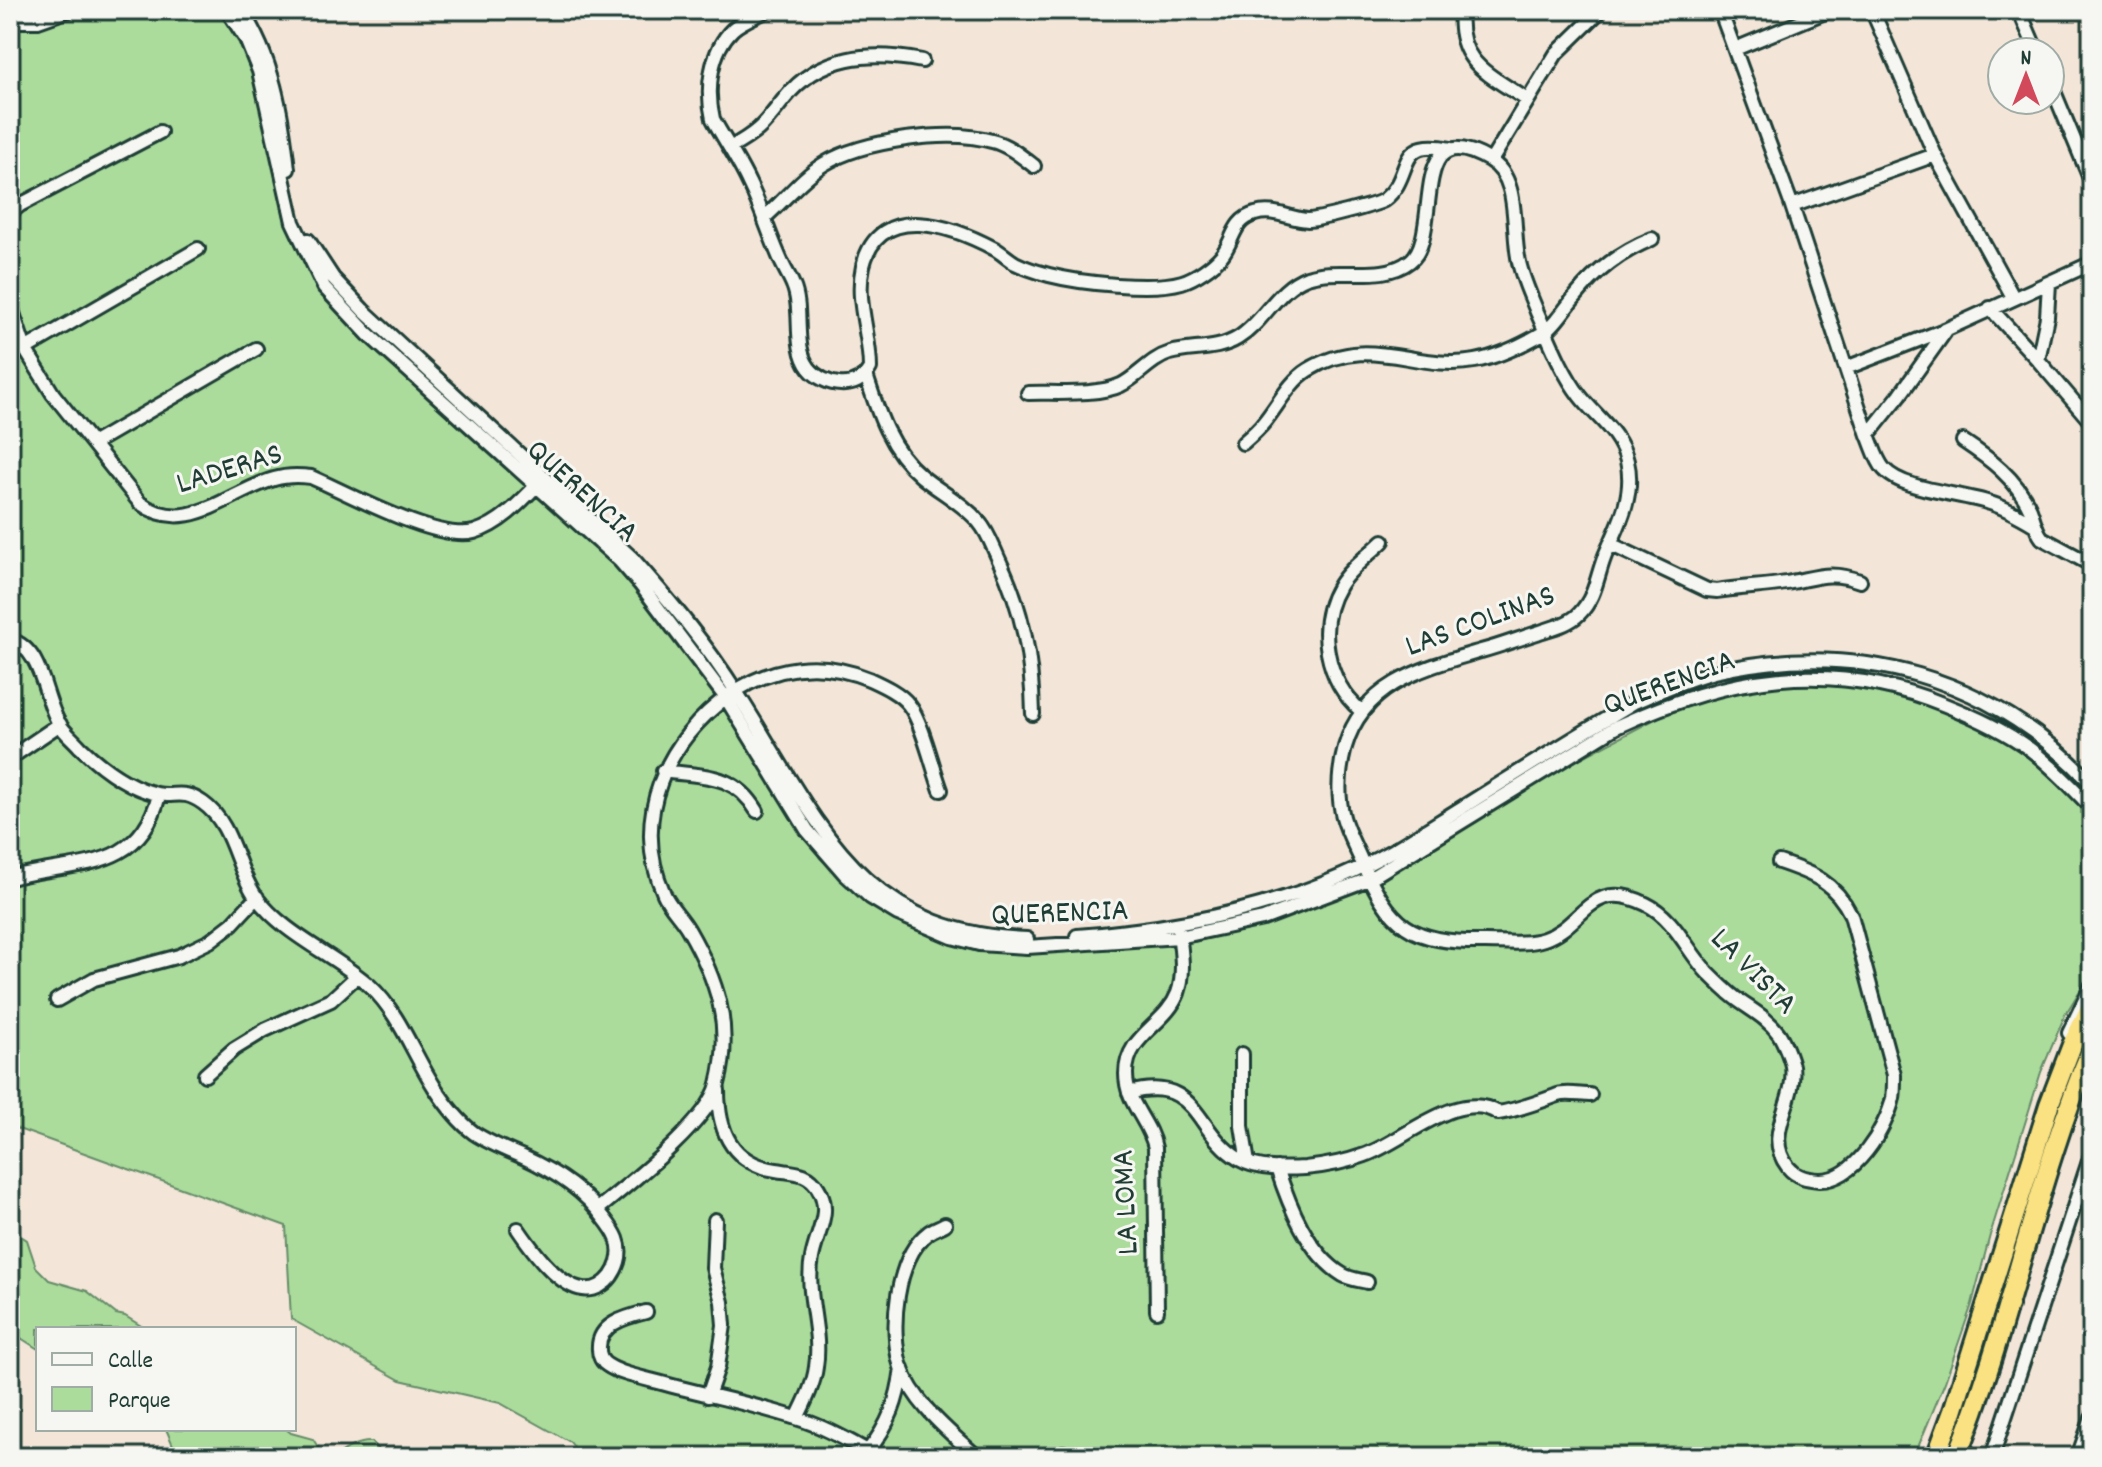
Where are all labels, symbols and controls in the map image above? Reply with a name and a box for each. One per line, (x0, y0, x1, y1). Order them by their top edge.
north arrow (1986, 36, 2066, 116)
text: N (2021, 44, 2032, 75)
street label: QUERENCIA (514, 430, 648, 556)
street label: LADERAS (171, 433, 289, 509)
street label: LAS COLINAS (1400, 575, 1562, 671)
street label: QUERENCIA (1597, 640, 1743, 730)
street label: QUERENCIA (990, 890, 1130, 940)
street label: LA VISTA (1698, 919, 1806, 1027)
street label: LA LOMA (1102, 1148, 1154, 1256)
legend (36, 1327, 296, 1431)
text: Calle (108, 1345, 153, 1379)
text: Parque (108, 1385, 171, 1419)

